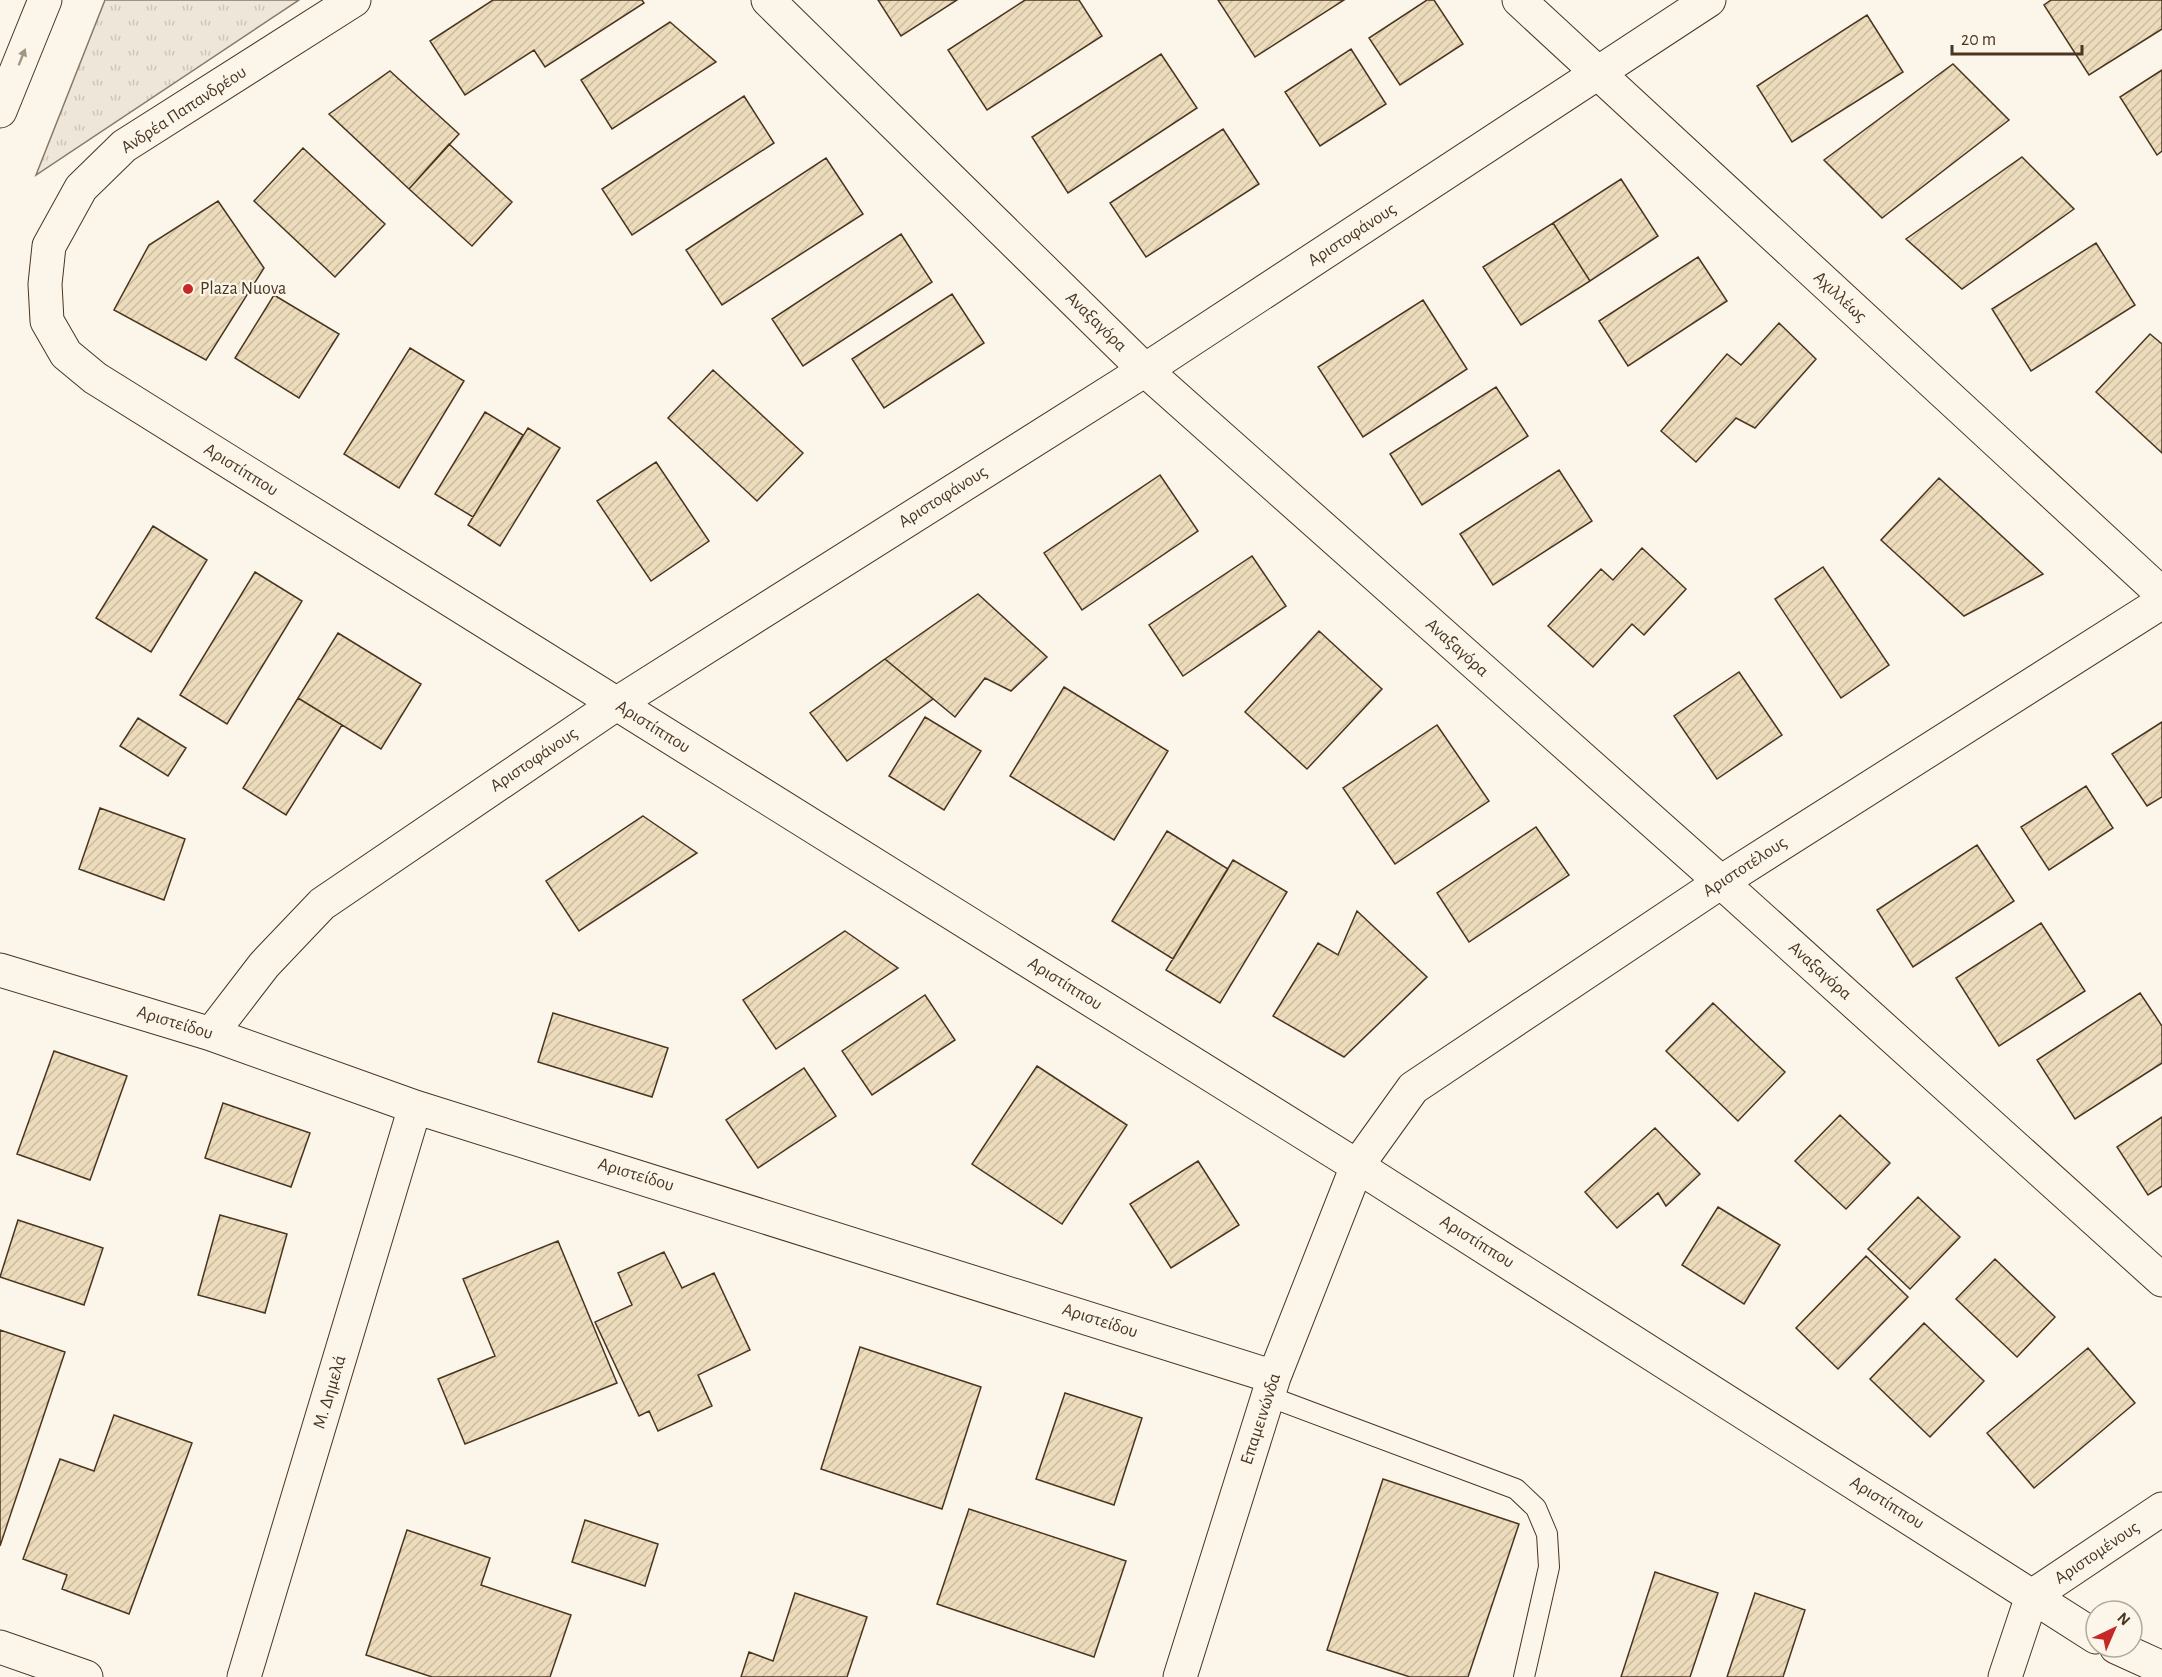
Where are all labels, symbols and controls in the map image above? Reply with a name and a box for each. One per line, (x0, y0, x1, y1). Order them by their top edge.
scale bar (1952, 18, 2082, 56)
text: 20 m (1961, 31, 1996, 49)
one-way arrow (18, 48, 27, 66)
street label: Ανδρέα Παπανδρέου (118, 63, 250, 157)
street label: Αριστοφάνους (1305, 200, 1399, 270)
street label: Αχιλλέως (1810, 268, 1870, 326)
place label: Plaza Nuova (200, 280, 286, 298)
marker: Plaza Nuova (181, 282, 195, 296)
street label: Αναξαγόρα (1062, 289, 1130, 355)
street label: Αριστίππου (201, 439, 282, 500)
street label: Αριστοφάνους (895, 463, 991, 531)
street label: Αναξαγόρα (1422, 615, 1492, 681)
street label: Αριστίππου (613, 696, 694, 757)
street label: Αριστοφάνους (487, 724, 581, 796)
street label: Αριστοτέλους (1700, 833, 1790, 901)
street label: Αναξαγόρα (1785, 938, 1855, 1004)
street label: Αριστίππου (1025, 953, 1106, 1014)
street label: Αριστείδου (135, 1002, 215, 1043)
street label: Αριστείδου (596, 1154, 676, 1195)
street label: Αριστίππου (1437, 1211, 1518, 1272)
street label: Αριστείδου (1060, 1299, 1140, 1342)
street label: Μ. Δημελά (310, 1353, 350, 1431)
street label: Επαμεινώνδα (1238, 1371, 1284, 1467)
street label: Αριστίππου (1847, 1472, 1928, 1533)
street label: Αριστομένους (2051, 1518, 2143, 1588)
north arrow (2084, 1599, 2144, 1659)
text: N (2114, 1609, 2133, 1629)

